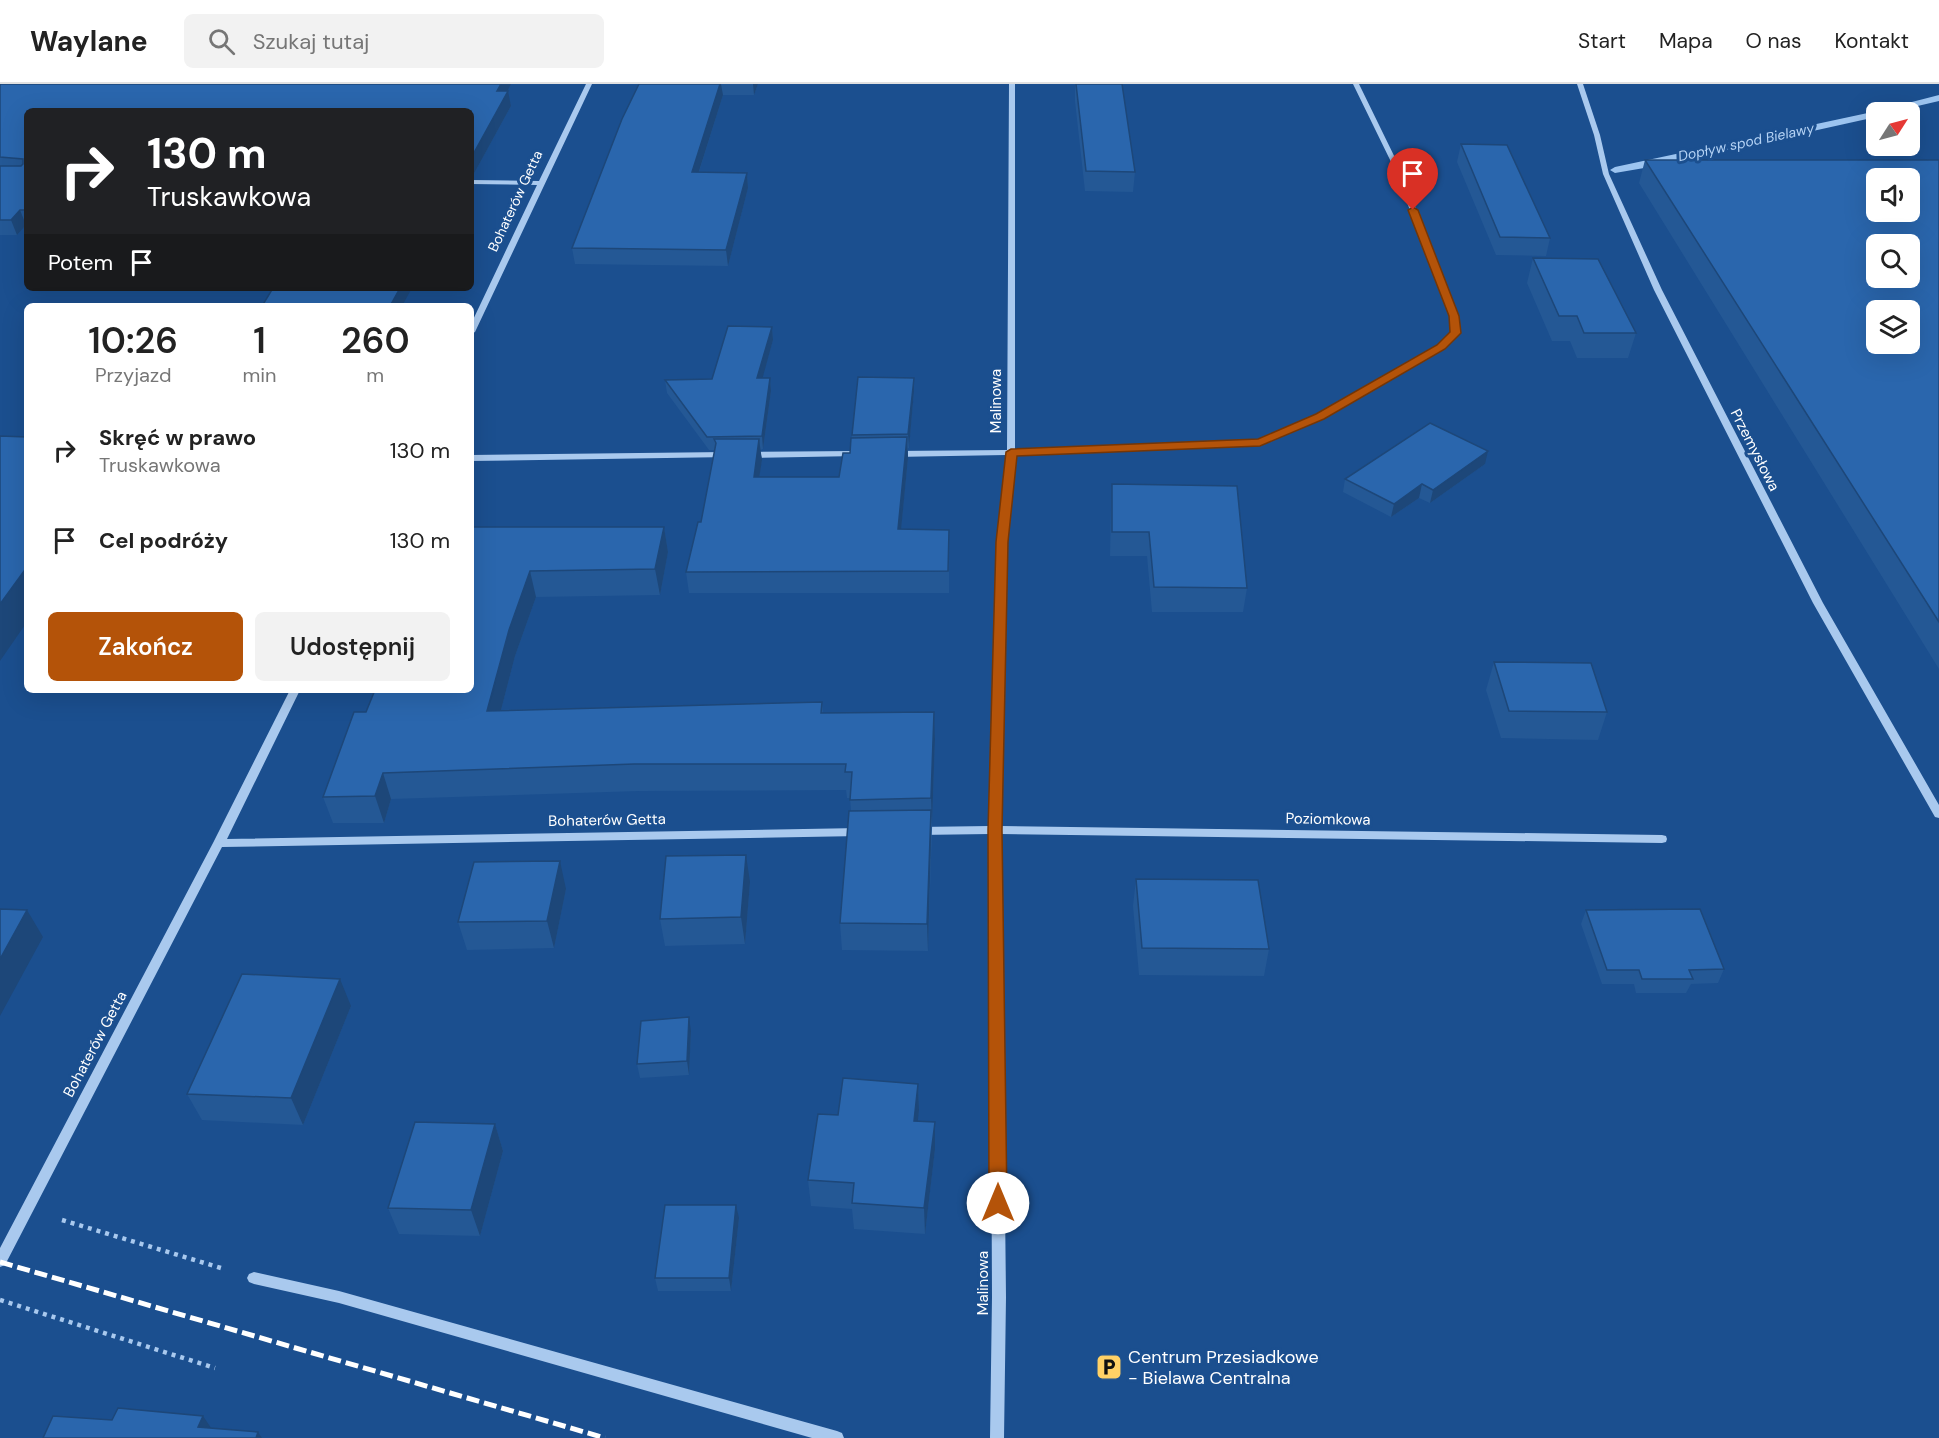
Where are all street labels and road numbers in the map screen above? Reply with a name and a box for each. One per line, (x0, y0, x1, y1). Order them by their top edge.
street label: Bohaterów Getta (484, 147, 546, 255)
street label: Malinowa (986, 369, 1006, 433)
street label: Przemysłowa (1726, 405, 1784, 495)
street label: Poziomkowa (1285, 808, 1371, 830)
street label: Bohaterów Getta (548, 809, 666, 831)
street label: Bohaterów Getta (59, 987, 131, 1101)
street label: Malinowa (973, 1251, 993, 1315)

